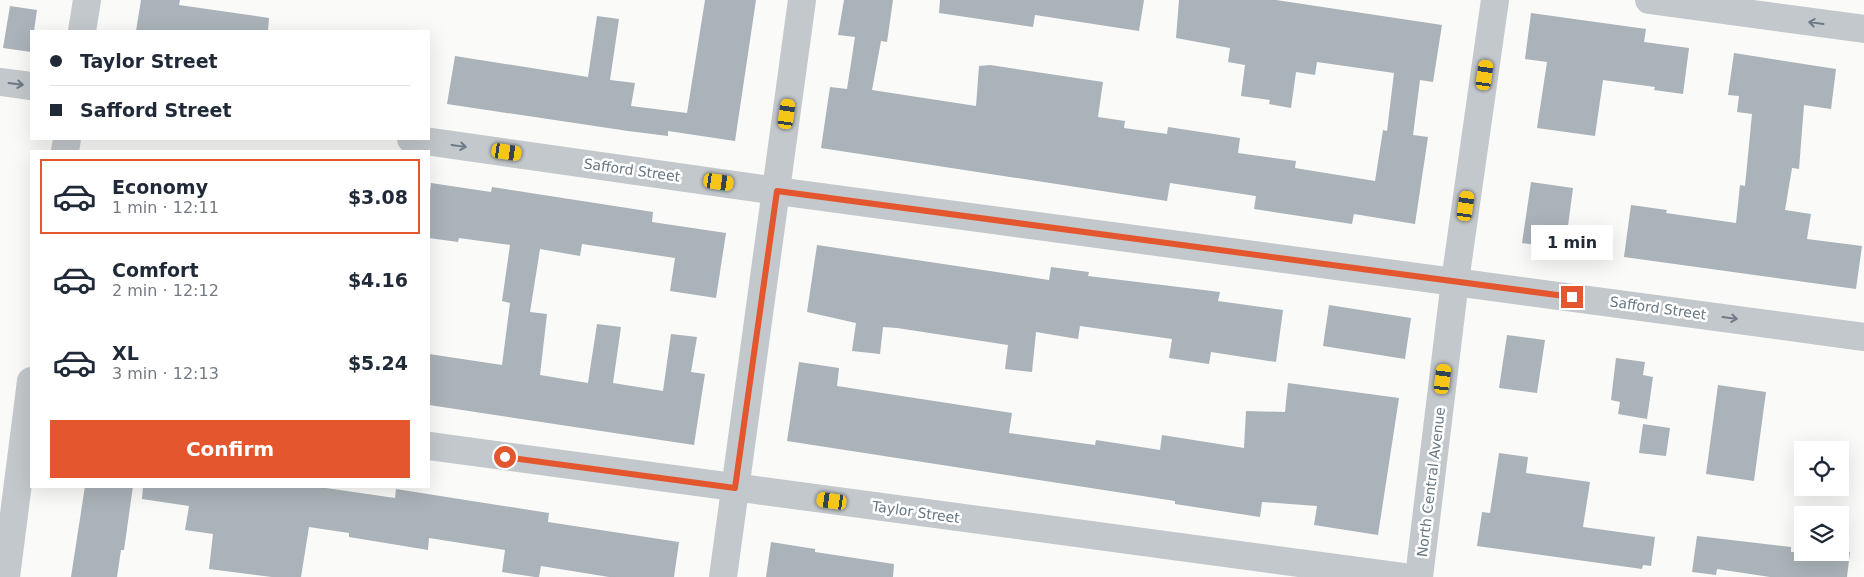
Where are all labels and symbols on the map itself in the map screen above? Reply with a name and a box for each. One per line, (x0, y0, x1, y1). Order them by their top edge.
one-way arrow (1808, 17, 1824, 27)
car (1475, 59, 1494, 91)
one-way arrow (7, 79, 23, 89)
car (777, 98, 796, 130)
one-way arrow (451, 141, 467, 151)
car (491, 142, 522, 162)
street label: Safford Street (583, 155, 682, 185)
car (703, 172, 734, 192)
car (1456, 190, 1475, 222)
callout: 1 min (1531, 224, 1613, 260)
route end (1561, 286, 1583, 308)
street label: Safford Street (1609, 293, 1708, 323)
one-way arrow (1721, 314, 1737, 324)
car (1433, 363, 1452, 395)
street label: North Central Avenue (1414, 406, 1448, 558)
route start (494, 446, 516, 468)
car (816, 491, 847, 511)
street label: Taylor Street (870, 498, 961, 526)

